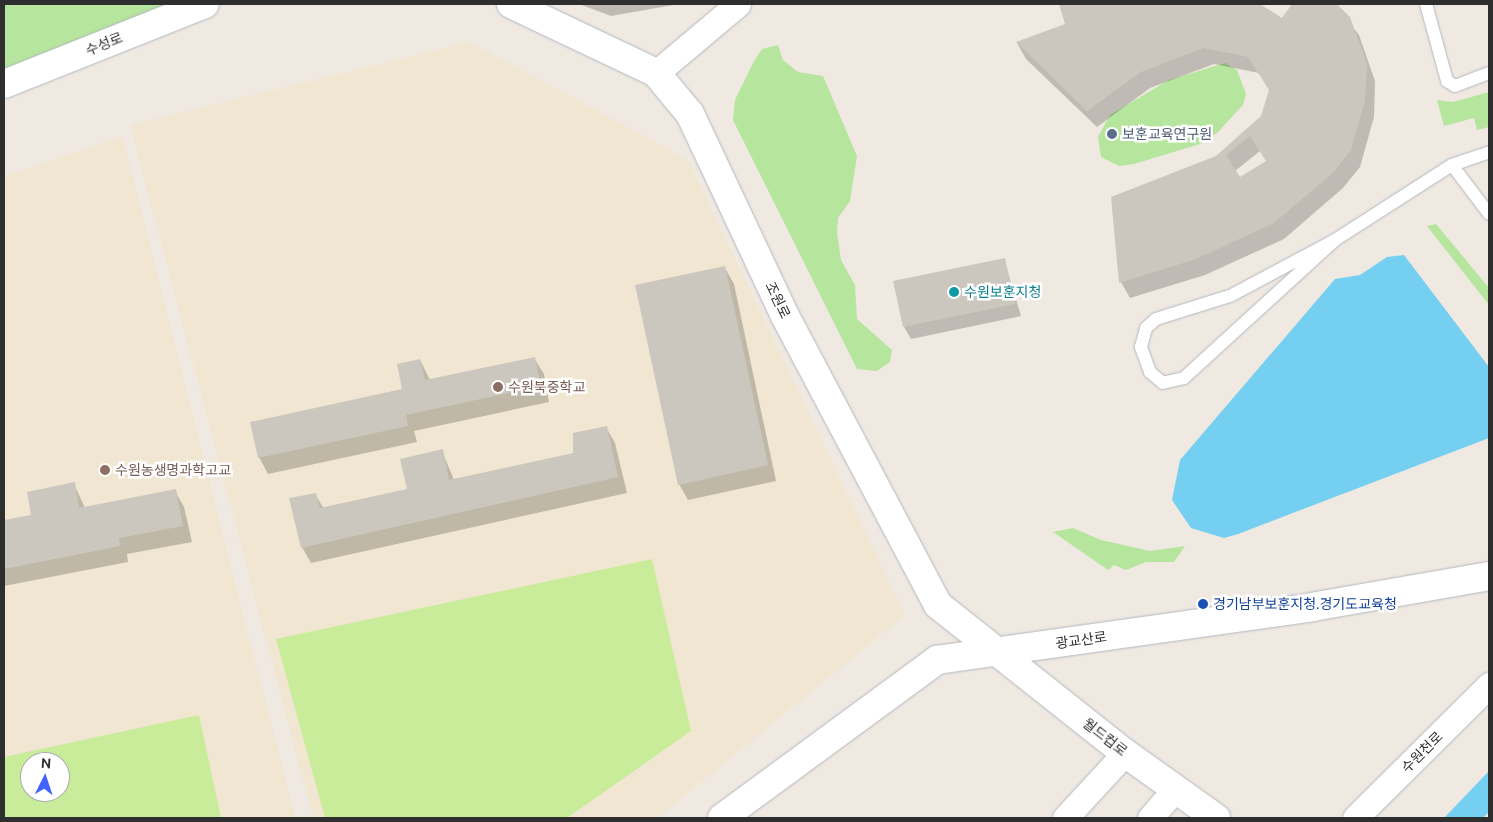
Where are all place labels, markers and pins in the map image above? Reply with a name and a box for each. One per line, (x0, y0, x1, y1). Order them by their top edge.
place label: 보훈교육연구원 (1122, 126, 1212, 142)
marker: 보훈교육연구원 (1106, 128, 1118, 140)
place label: 수원보훈지청 (964, 284, 1041, 300)
marker: 수원보훈지청 (948, 286, 960, 298)
place label: 수원북중학교 (508, 379, 585, 395)
marker: 수원북중학교 (492, 381, 504, 393)
place label: 수원농생명과학고교 (115, 462, 231, 478)
marker: 수원농생명과학고교 (99, 464, 111, 476)
place label: 경기남부보훈지청.경기도교육청 (1213, 596, 1397, 612)
marker: 경기남부보훈지청.경기도교육청 (1197, 598, 1209, 610)

